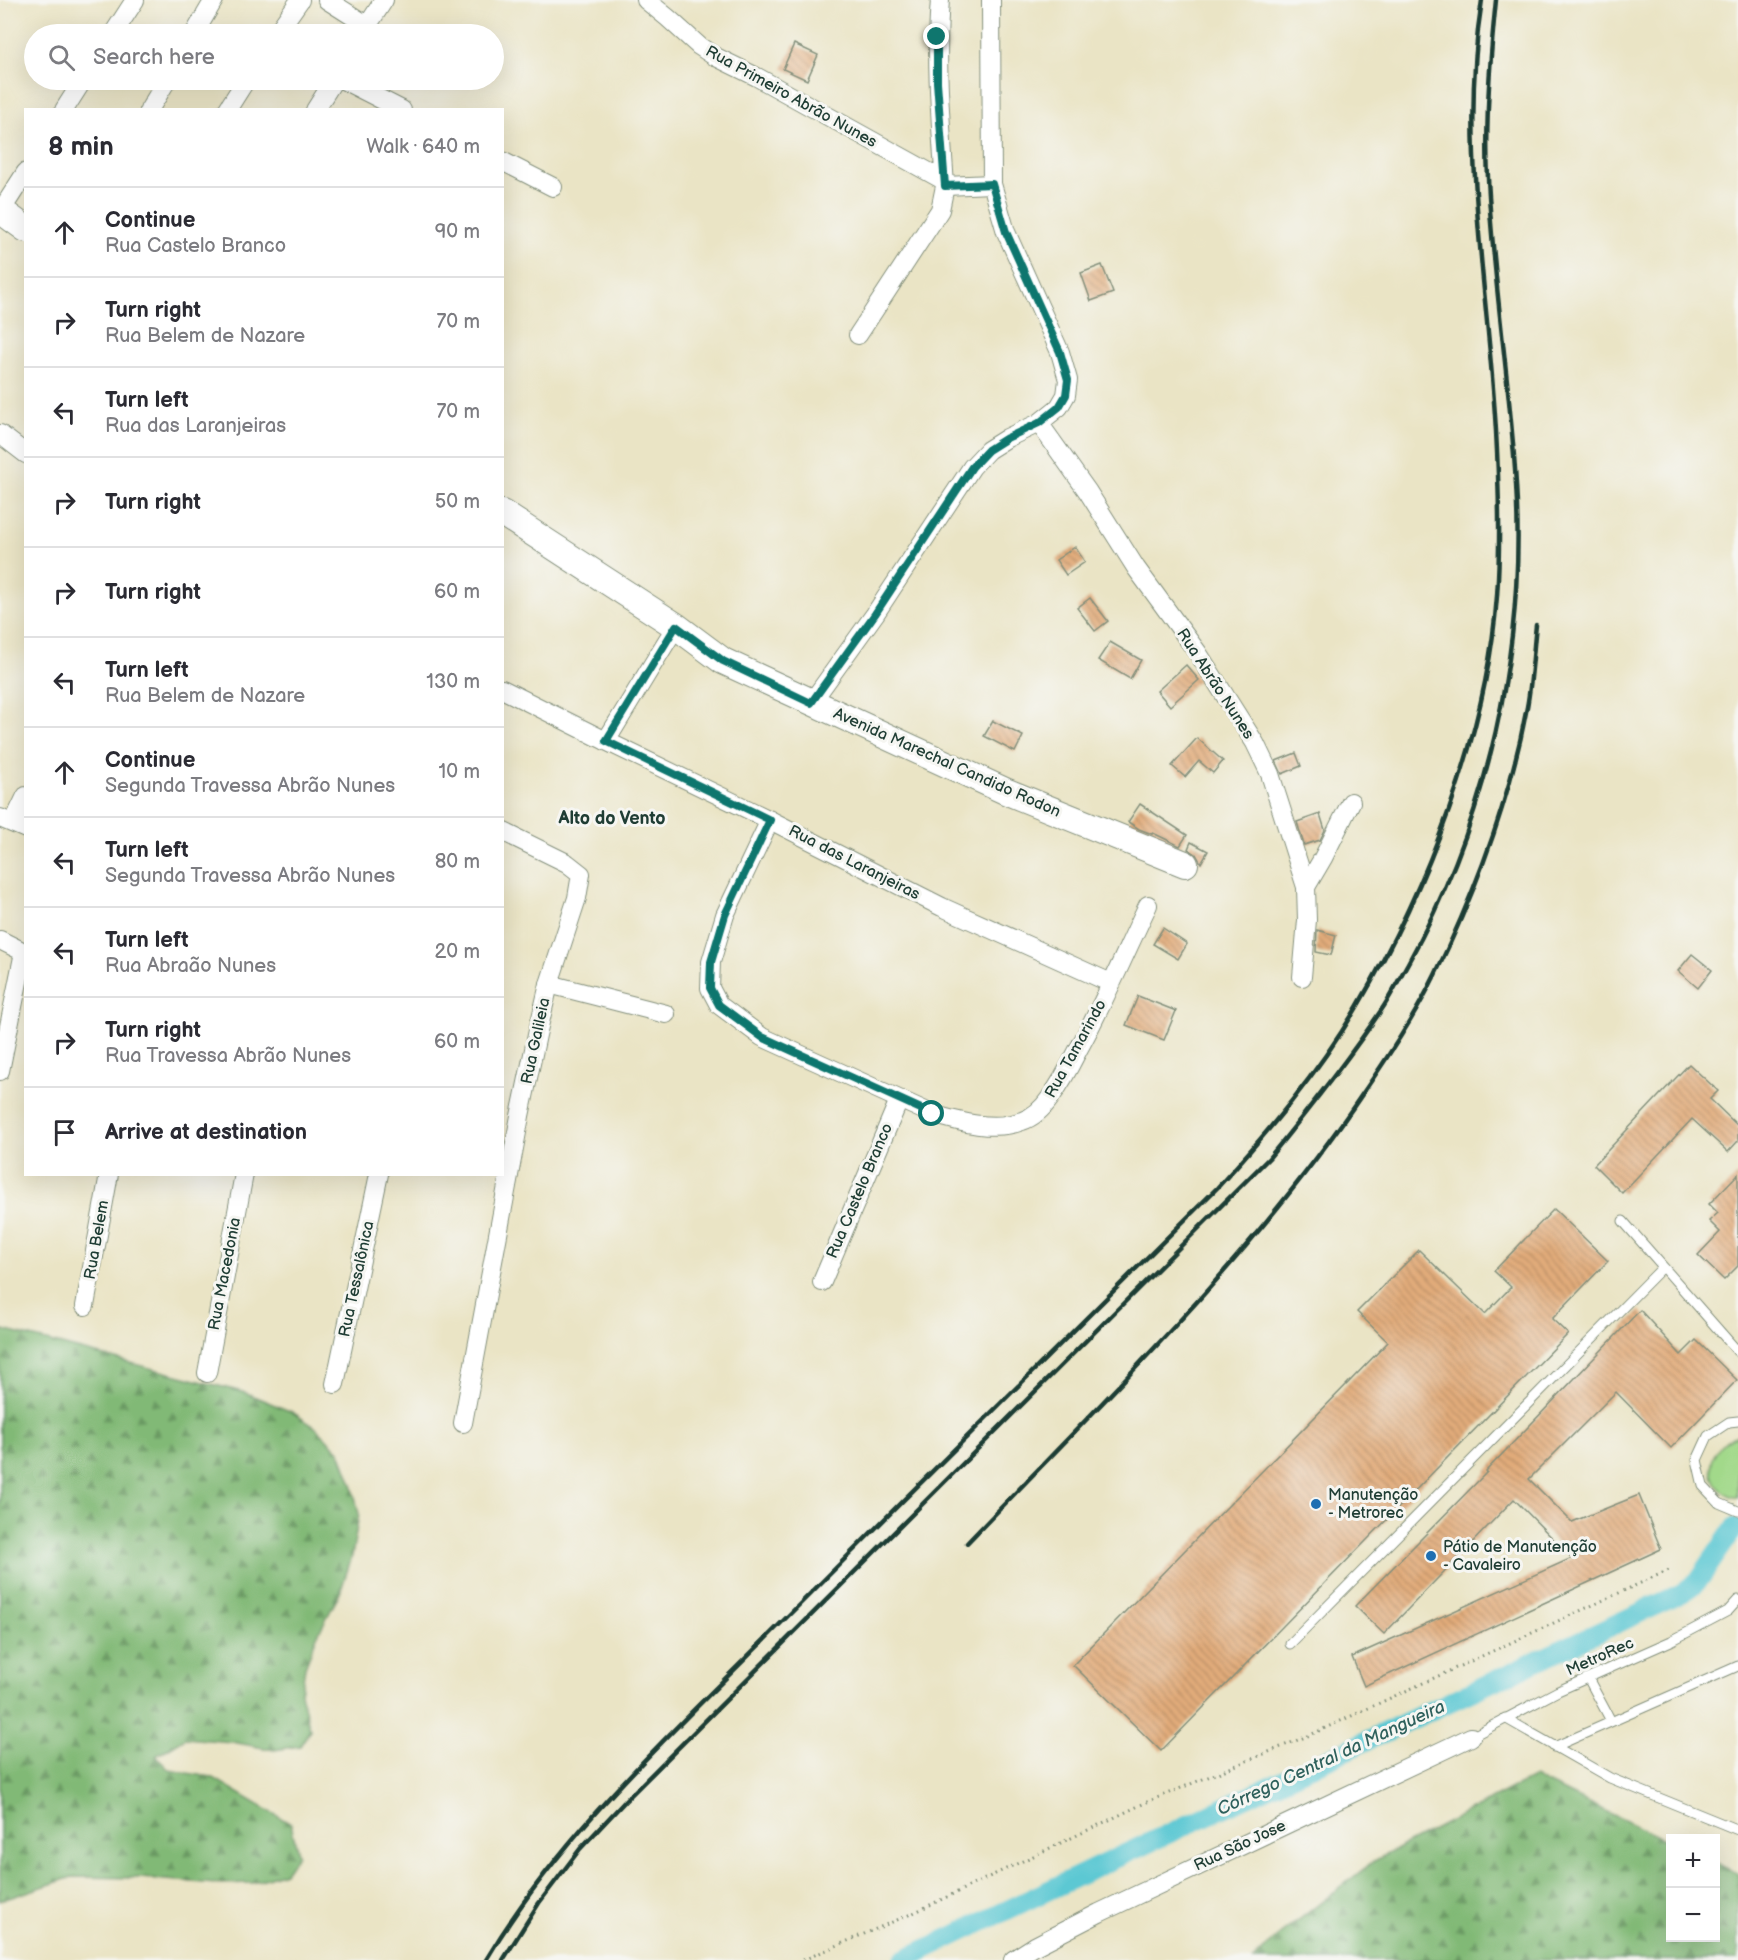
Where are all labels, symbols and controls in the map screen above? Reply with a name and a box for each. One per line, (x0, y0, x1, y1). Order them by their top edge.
route end (923, 23, 949, 49)
search box (24, 24, 504, 90)
icon: search (45, 41, 78, 74)
street label: Rua Primeiro Abrão Nunes (702, 42, 880, 152)
text: Search here (93, 44, 215, 71)
text: 8 min (48, 132, 114, 163)
text: Walk · 640 m (366, 135, 480, 159)
text: Continue (105, 207, 195, 234)
icon: ahead (48, 216, 81, 249)
text: 90 m (435, 220, 480, 244)
text: Rua Castelo Branco (105, 234, 286, 258)
text: Turn right (105, 297, 201, 324)
icon: right (48, 306, 81, 339)
text: 70 m (436, 310, 480, 334)
text: Rua Belem de Nazare (105, 324, 305, 348)
text: Turn left (105, 387, 189, 414)
icon: left (48, 396, 81, 429)
text: 70 m (436, 400, 480, 424)
text: Rua das Laranjeiras (105, 414, 286, 438)
icon: right (48, 486, 81, 519)
text: Turn right (105, 489, 201, 516)
text: 50 m (435, 490, 480, 514)
icon: right (48, 576, 81, 609)
text: Turn right (105, 579, 201, 606)
text: 60 m (434, 580, 480, 604)
street label: Rua Abrão Nunes (1172, 625, 1258, 743)
text: Turn left (105, 657, 189, 684)
icon: left (48, 666, 81, 699)
text: 130 m (426, 670, 480, 694)
text: Rua Belem de Nazare (105, 684, 305, 708)
street label: Avenida Marechal Candido Rodon (831, 704, 1063, 822)
text: Continue (105, 747, 195, 774)
icon: ahead (48, 756, 81, 789)
text: 10 m (439, 760, 480, 784)
text: Segunda Travessa Abrão Nunes (105, 774, 395, 798)
district label: Alto do Vento (557, 808, 666, 829)
street label: Rua das Laranjeiras (785, 822, 923, 904)
text: Turn left (105, 837, 189, 864)
icon: left (48, 846, 81, 879)
text: 80 m (435, 850, 480, 874)
text: Segunda Travessa Abrão Nunes (105, 864, 395, 888)
text: Turn left (105, 927, 189, 954)
icon: left (48, 936, 81, 969)
text: 20 m (435, 940, 480, 964)
text: Rua Abraão Nunes (105, 954, 276, 978)
street label: Rua Galileia (518, 996, 554, 1086)
street label: Rua Tamarindo (1041, 997, 1111, 1101)
text: Turn right (105, 1017, 201, 1044)
icon: right (48, 1026, 81, 1059)
text: 60 m (434, 1030, 480, 1054)
text: Rua Travessa Abrão Nunes (105, 1044, 351, 1068)
route start (918, 1100, 944, 1126)
icon: arrive (48, 1116, 81, 1149)
text: Arrive at destination (105, 1119, 307, 1146)
street label: Rua Castelo Branco (823, 1121, 897, 1261)
street label: Rua Belem (81, 1199, 113, 1281)
street label: Rua Macedonia (205, 1216, 245, 1332)
street label: Rua Tessalônica (335, 1219, 379, 1339)
place label: Manutenção - Metrorec (1328, 1486, 1418, 1523)
marker: Manutenção - Metrorec (1309, 1497, 1323, 1511)
place label: Pátio de Manutenção - Cavaleiro (1443, 1538, 1597, 1575)
marker: Pátio de Manutenção - Cavaleiro (1424, 1549, 1438, 1563)
street label: MetroRec (1563, 1634, 1637, 1680)
water label: Córrego Central da Mangueira (1214, 1696, 1448, 1820)
street label: Rua São Jose (1191, 1816, 1289, 1876)
map controls (1666, 1834, 1720, 1942)
button: + (1666, 1834, 1720, 1888)
button: − (1666, 1888, 1720, 1942)

